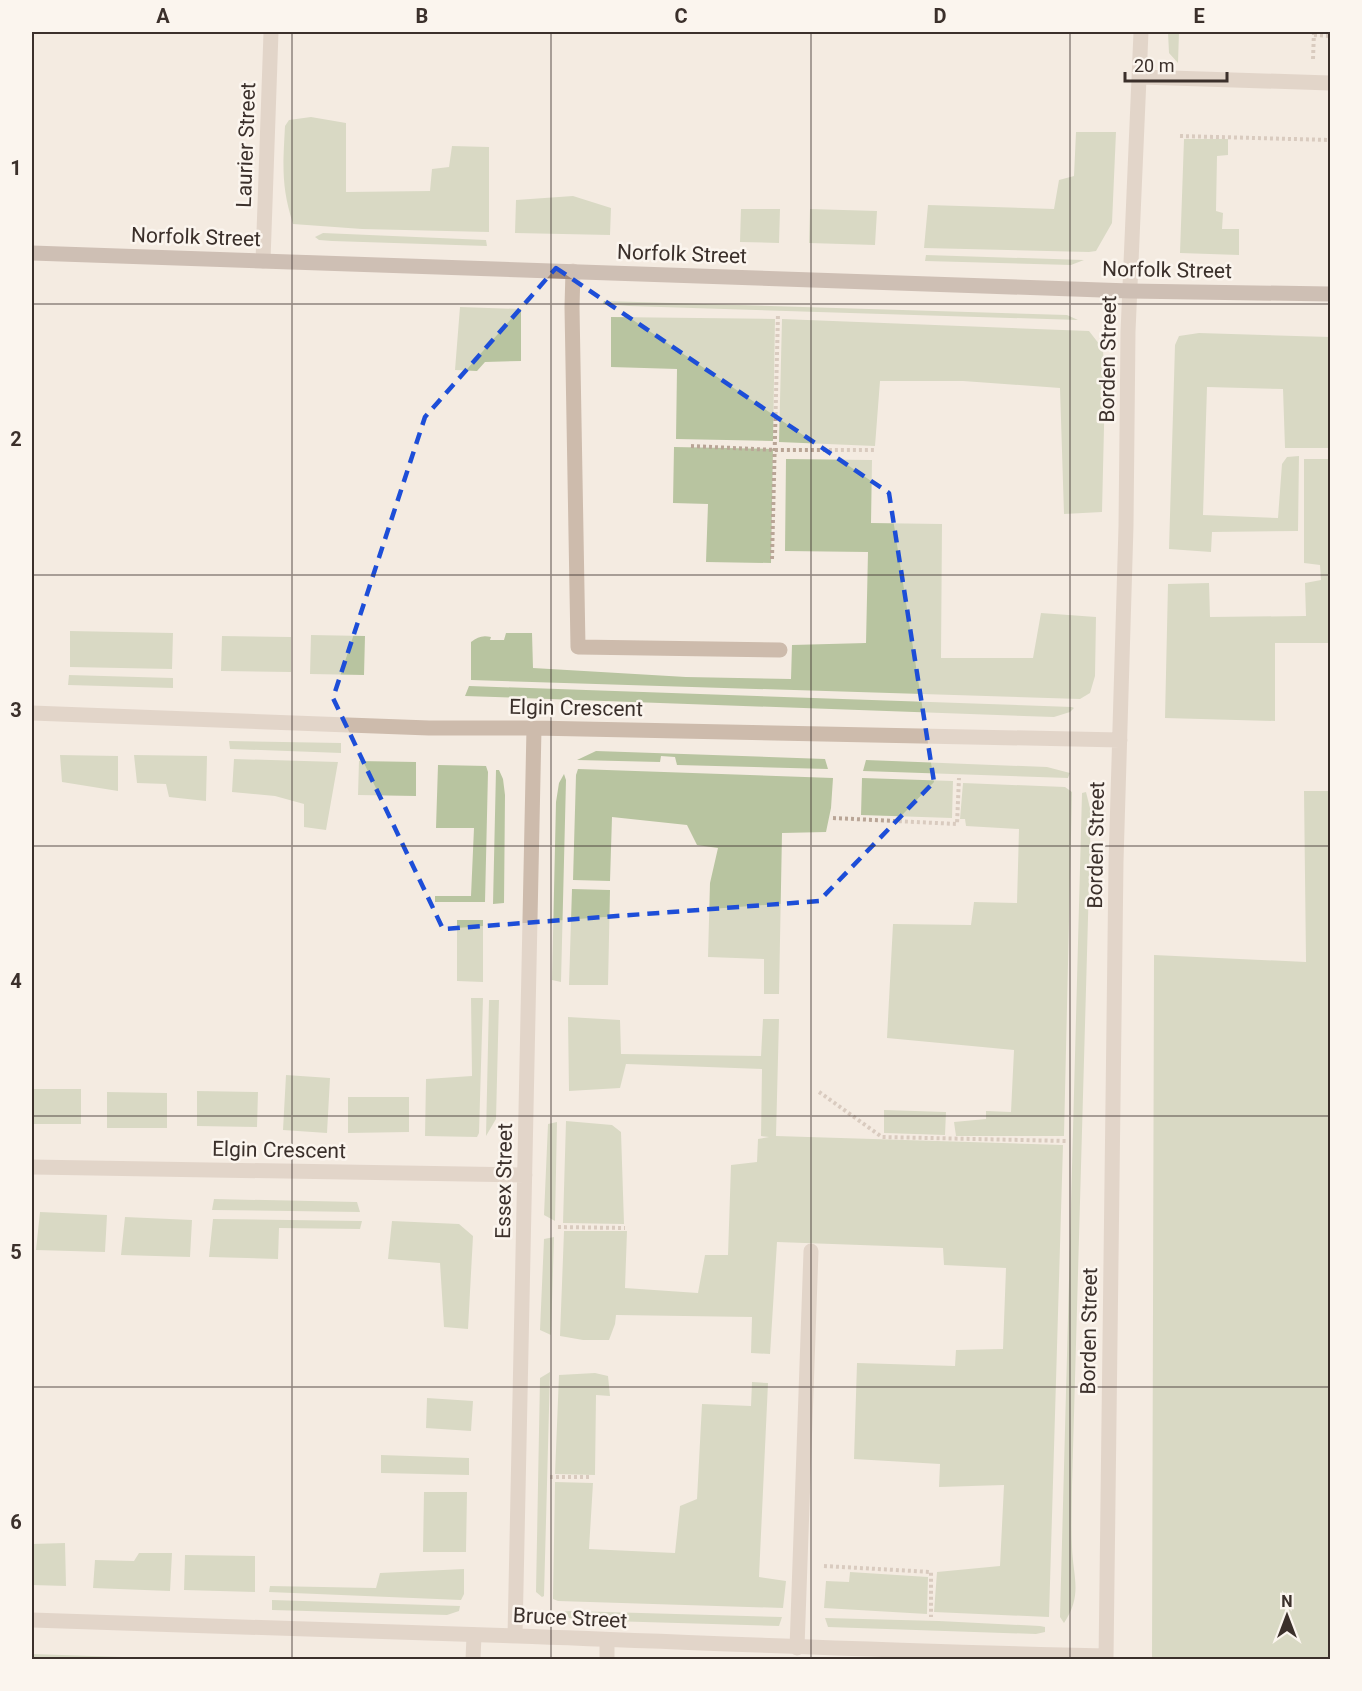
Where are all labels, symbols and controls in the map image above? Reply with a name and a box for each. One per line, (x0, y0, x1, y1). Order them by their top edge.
text: A (156, 4, 170, 28)
text: B (416, 4, 428, 28)
text: C (674, 4, 688, 28)
text: D (934, 4, 947, 28)
text: E (1193, 4, 1205, 28)
scale bar (1125, 45, 1227, 83)
text: 20 m (1134, 55, 1174, 76)
street label: Laurier Street (232, 82, 260, 208)
text: 1 (10, 156, 22, 180)
street label: Norfolk Street (131, 223, 261, 251)
street label: Norfolk Street (617, 240, 747, 268)
street label: Norfolk Street (1102, 257, 1232, 283)
street label: Borden Street (1095, 295, 1121, 423)
text: 2 (10, 427, 22, 451)
street label: Elgin Crescent (509, 695, 643, 721)
text: 3 (10, 698, 22, 722)
street label: Borden Street (1083, 781, 1109, 909)
text: 4 (10, 969, 22, 993)
street label: Essex Street (491, 1123, 517, 1239)
street label: Elgin Crescent (212, 1137, 346, 1163)
text: 5 (10, 1240, 22, 1264)
street label: Borden Street (1076, 1267, 1102, 1395)
text: 6 (10, 1510, 22, 1534)
north arrow (1257, 1586, 1317, 1646)
text: N (1281, 1592, 1293, 1611)
street label: Bruce Street (512, 1603, 628, 1633)

